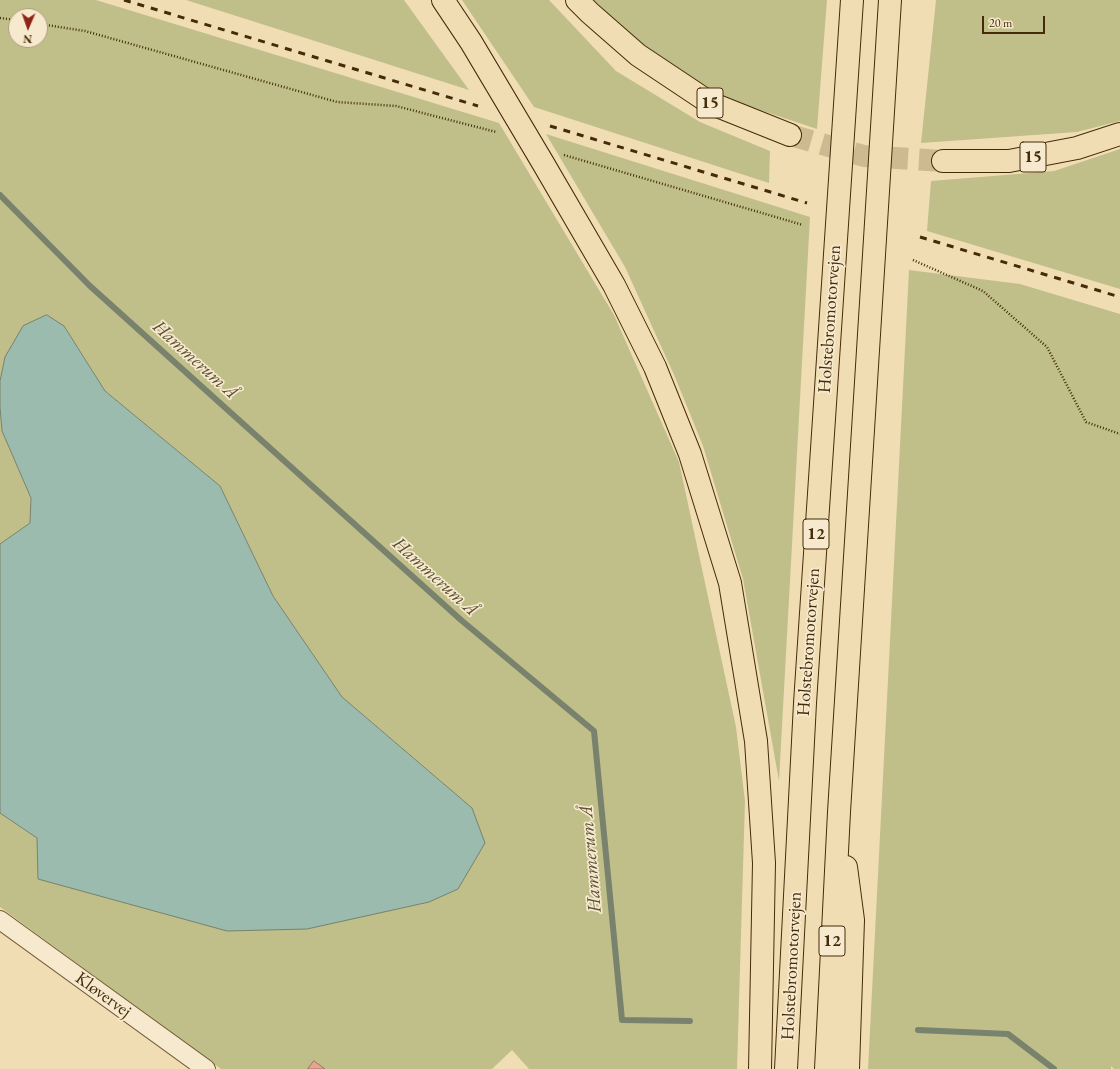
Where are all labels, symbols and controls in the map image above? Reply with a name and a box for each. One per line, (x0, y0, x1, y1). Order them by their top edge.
north arrow (8, 8, 48, 48)
scale bar (984, 8, 1047, 34)
text: 20 m (989, 15, 1012, 31)
text: N (23, 32, 32, 46)
road number: 15 (697, 88, 723, 118)
road number: 15 (1020, 142, 1046, 172)
street label: Holstebromotorvejen (814, 244, 846, 394)
water label: Hammerum Å (148, 316, 242, 404)
road number: 12 (803, 519, 829, 549)
water label: Hammerum Å (388, 533, 482, 621)
street label: Holstebromotorvejen (793, 567, 825, 717)
water label: Hammerum Å (575, 805, 607, 913)
street label: Holstebromotorvejen (777, 891, 807, 1041)
road number: 12 (819, 926, 845, 956)
street label: Kløvervej (71, 967, 135, 1023)

